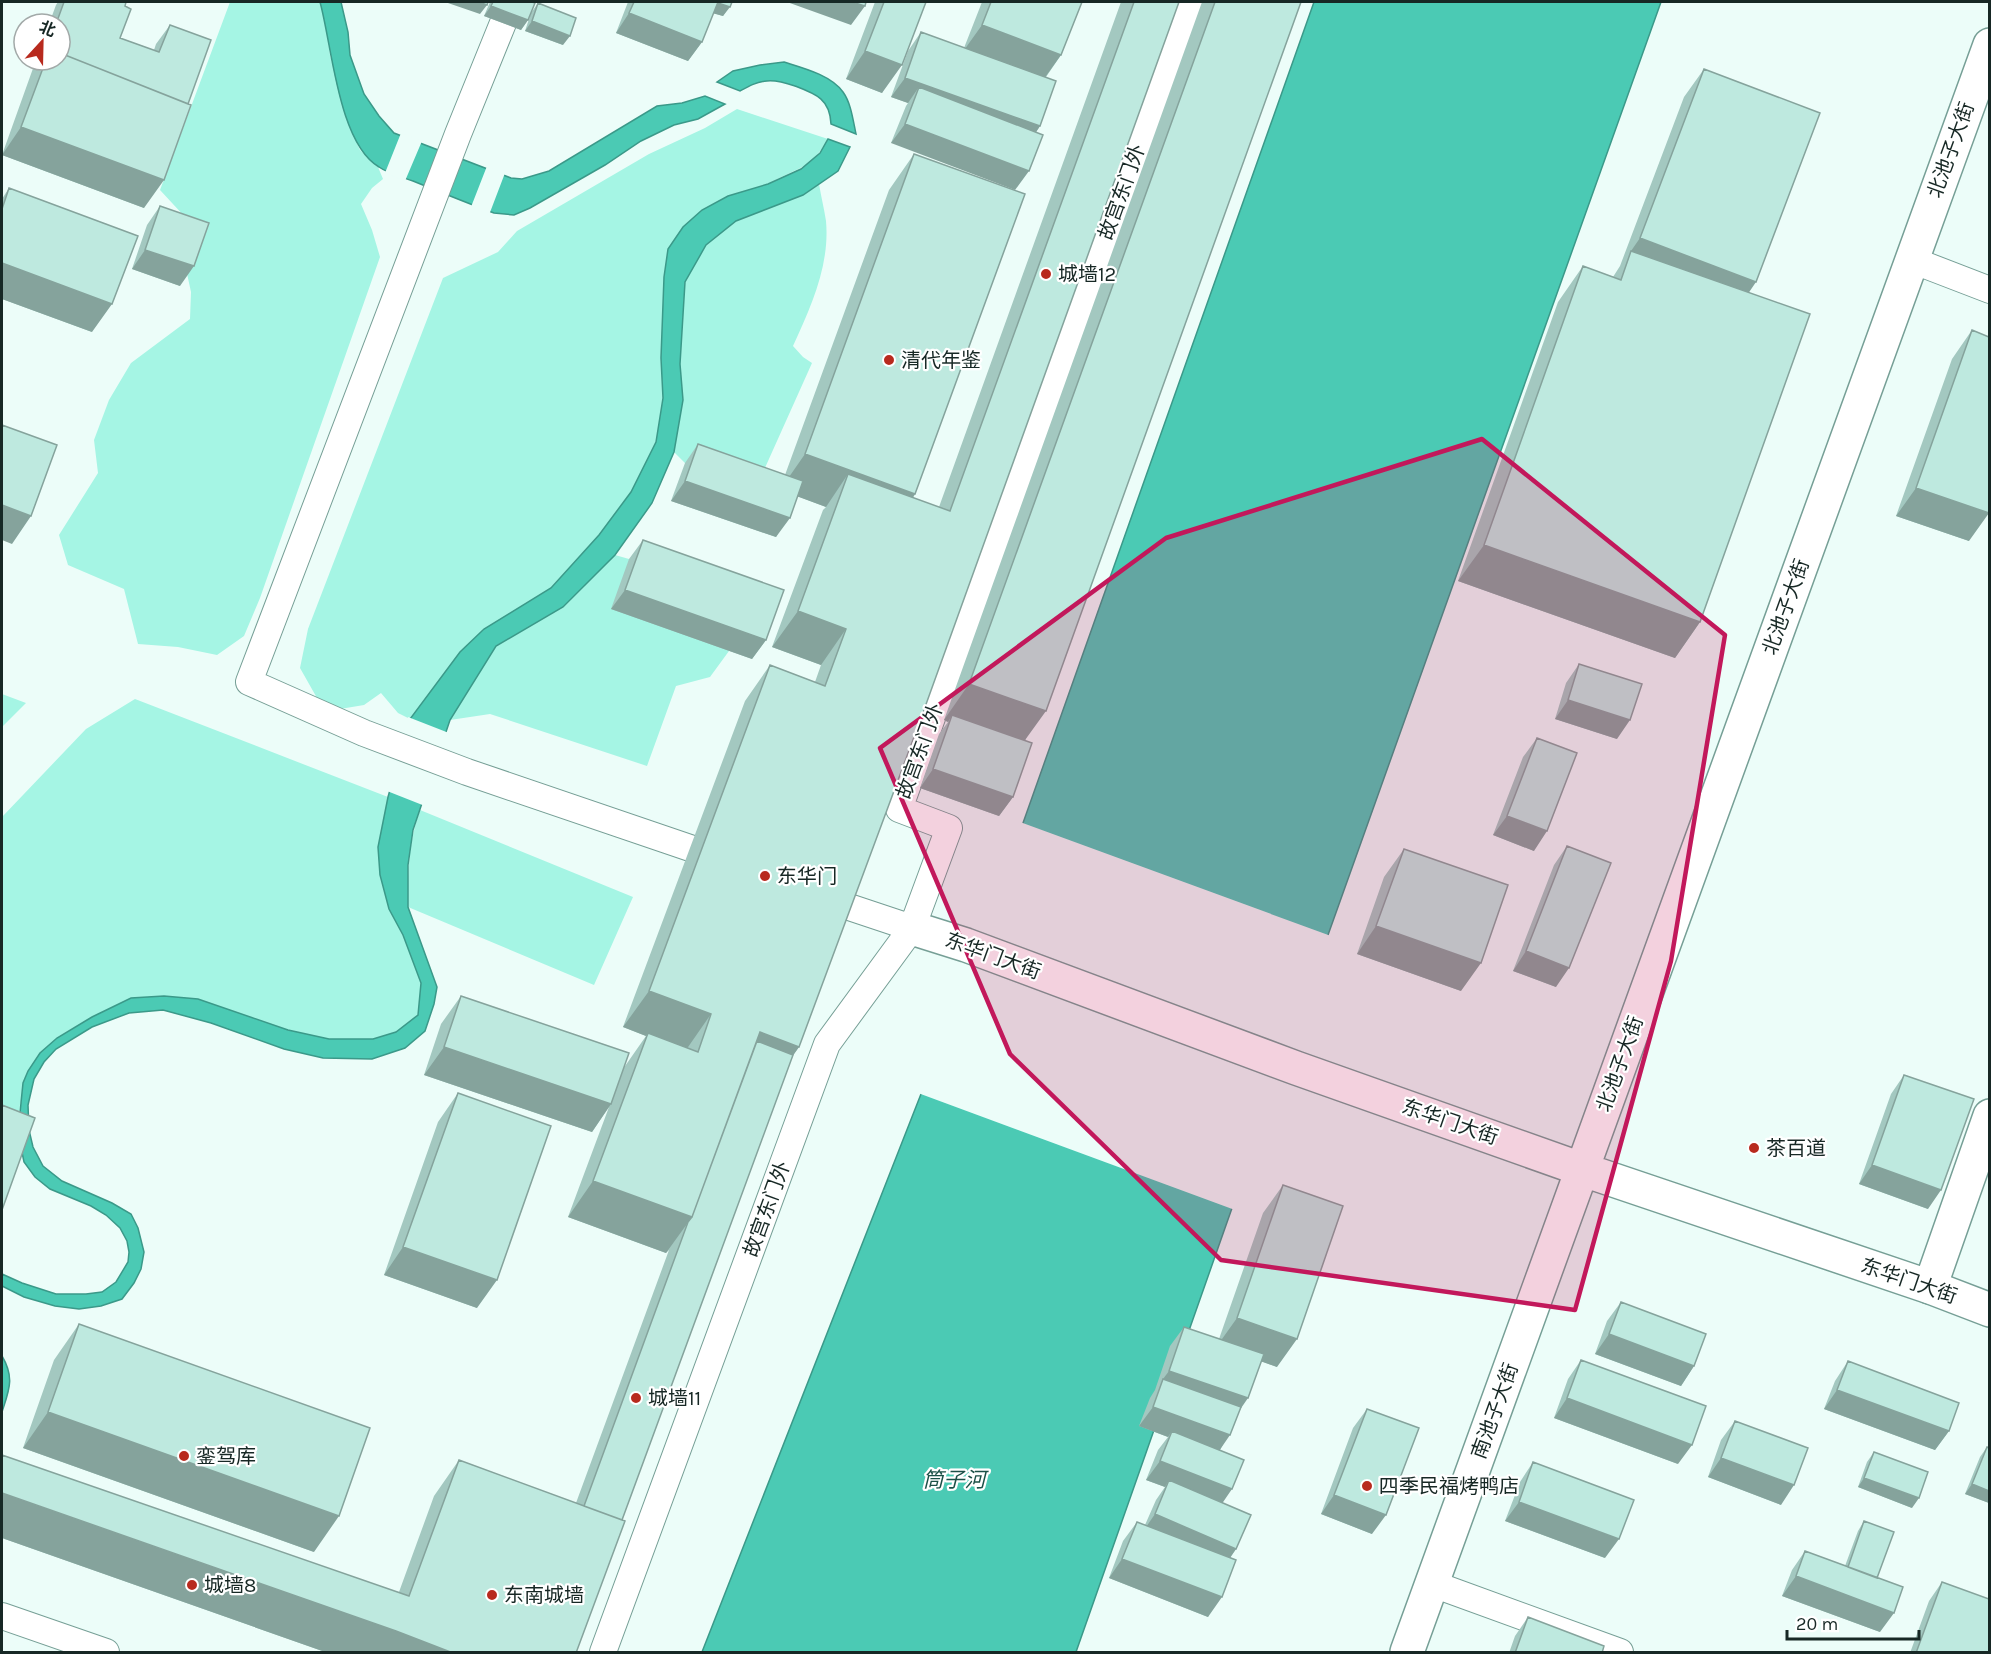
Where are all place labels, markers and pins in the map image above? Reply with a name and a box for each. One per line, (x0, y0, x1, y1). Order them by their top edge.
place label: 城墙12 (1058, 263, 1116, 286)
marker: 城墙12 (1039, 267, 1053, 281)
place label: 清代年鉴 (901, 349, 981, 372)
marker: 清代年鉴 (882, 353, 896, 367)
place label: 东华门 (777, 865, 837, 888)
marker: 东华门 (758, 869, 772, 883)
place label: 茶百道 (1766, 1137, 1826, 1160)
marker: 茶百道 (1747, 1141, 1761, 1155)
place label: 城墙11 (648, 1387, 701, 1410)
marker: 城墙11 (629, 1391, 643, 1405)
place label: 銮驾库 (196, 1445, 256, 1468)
marker: 銮驾库 (177, 1449, 191, 1463)
place label: 四季民福烤鸭店 (1379, 1475, 1519, 1498)
marker: 四季民福烤鸭店 (1360, 1479, 1374, 1493)
place label: 城墙8 (204, 1574, 256, 1597)
marker: 城墙8 (185, 1578, 199, 1592)
place label: 东南城墙 (504, 1584, 584, 1607)
marker: 东南城墙 (485, 1588, 499, 1602)

